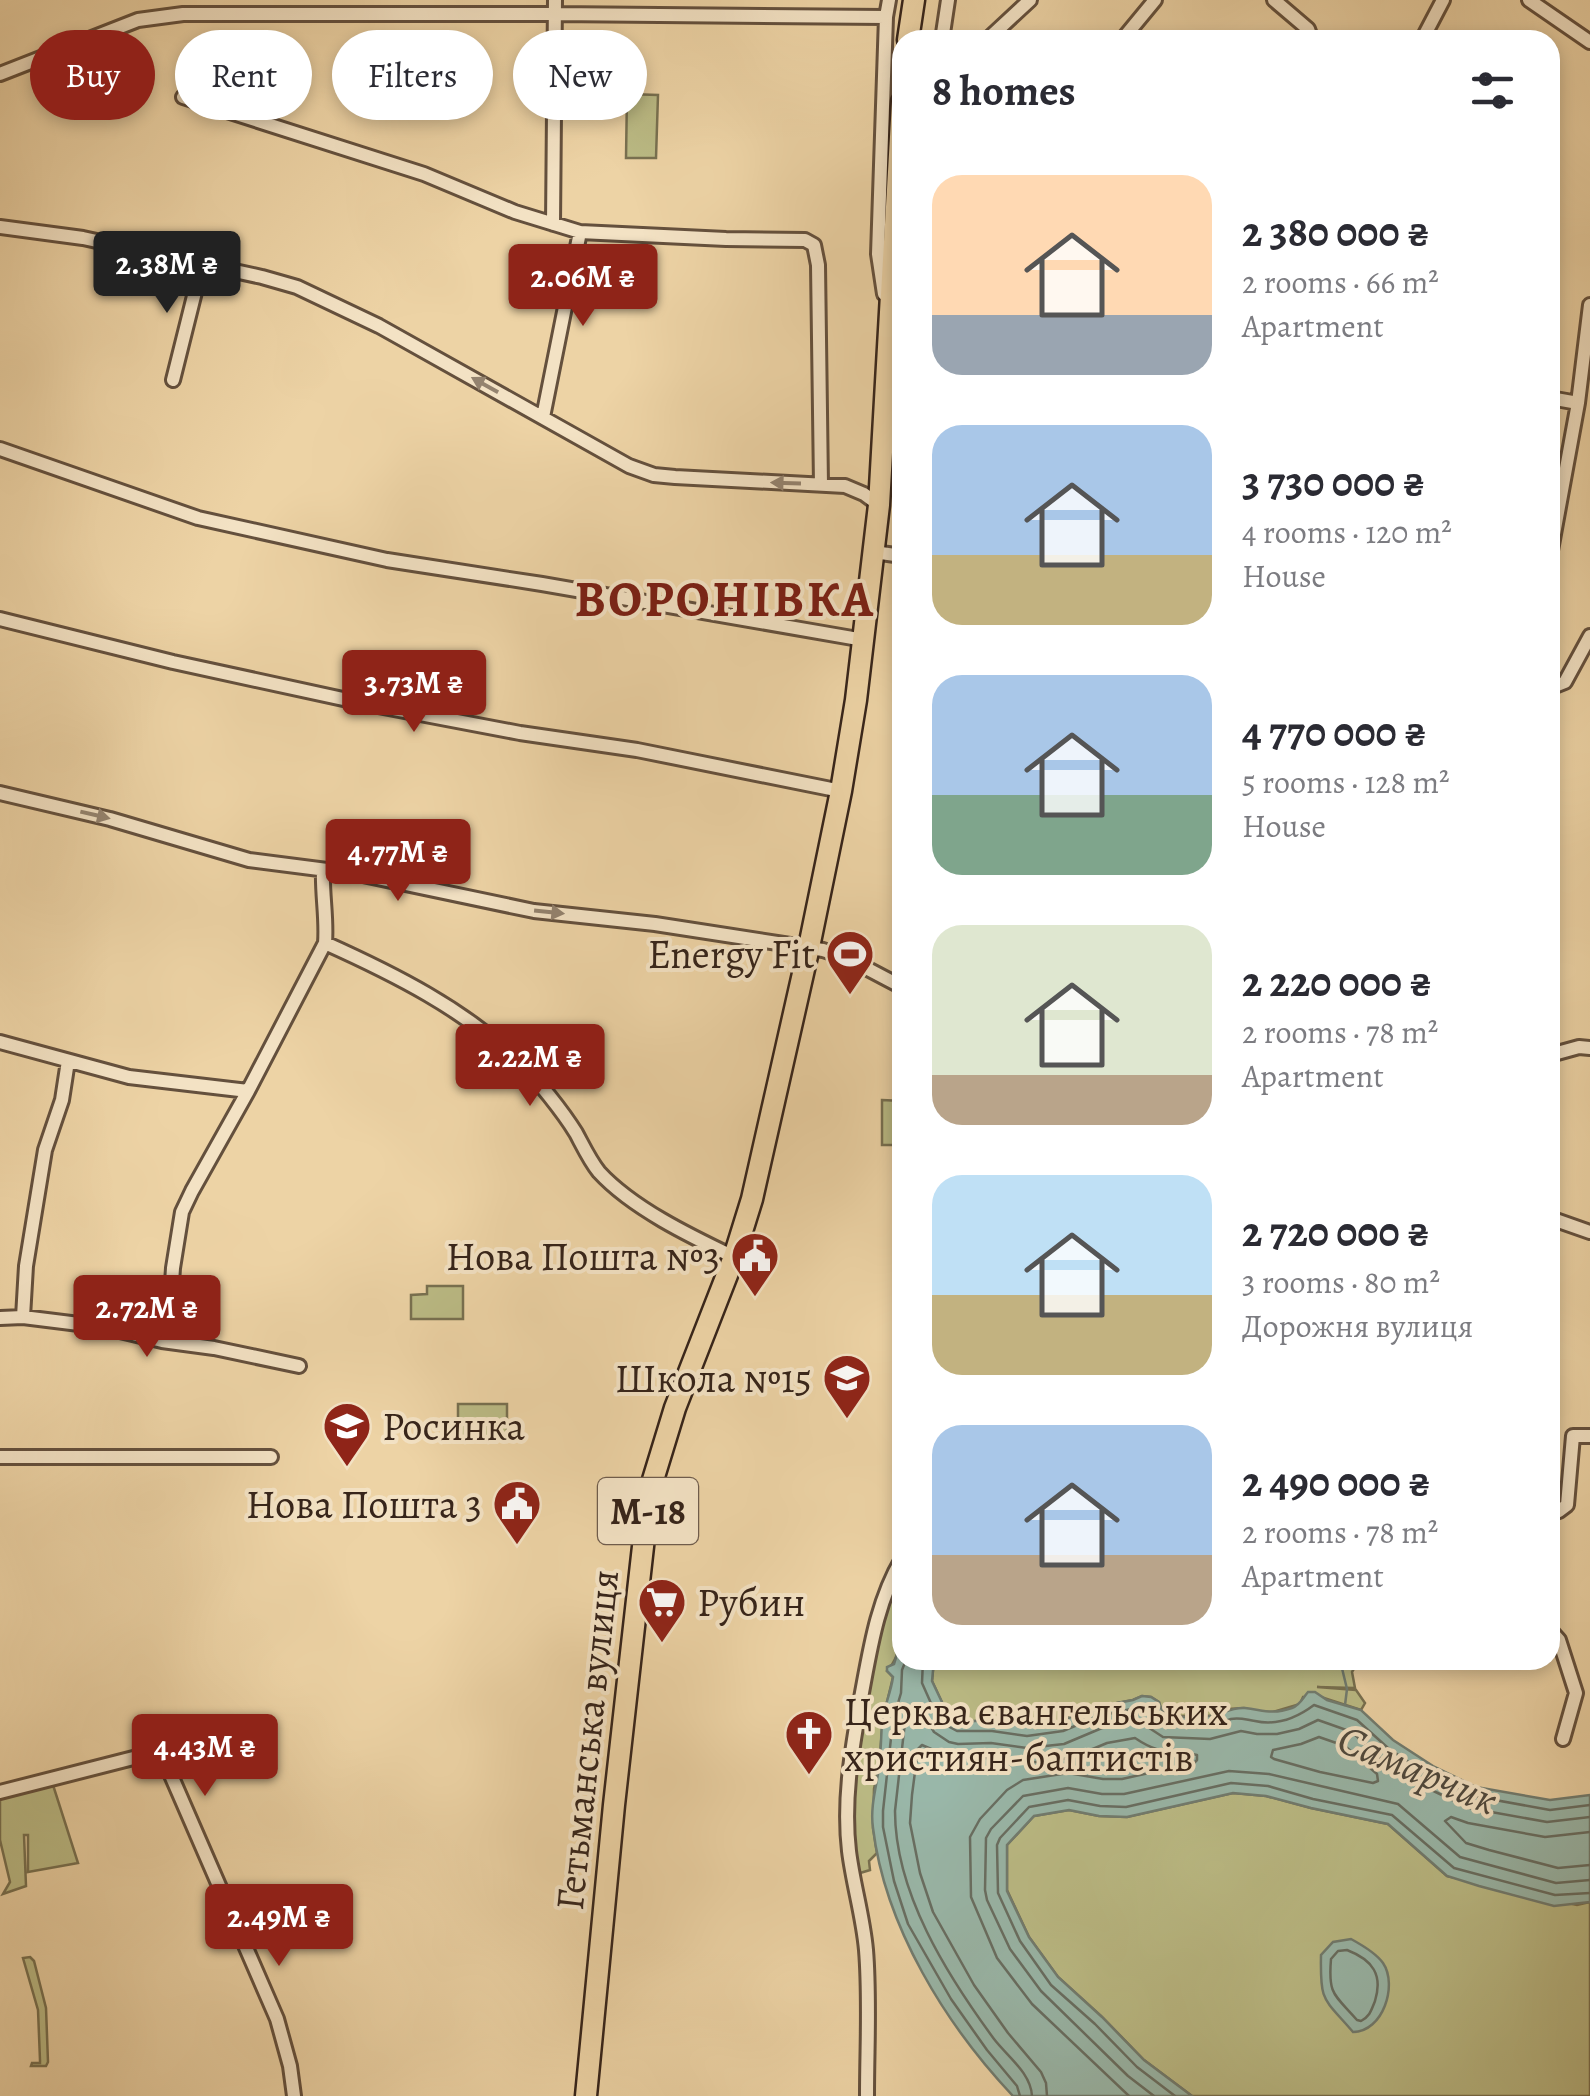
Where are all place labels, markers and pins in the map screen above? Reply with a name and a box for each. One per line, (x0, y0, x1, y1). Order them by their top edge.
pin: 2.38M ₴ (75, 231, 259, 316)
pin: 2.06M ₴ (491, 244, 675, 329)
pin: 3.73M ₴ (322, 650, 506, 735)
pin: 4.77M ₴ (306, 819, 490, 904)
place label: Energy Fit (647, 927, 815, 982)
sports icon: Energy Fit (824, 928, 876, 996)
pin: 2.22M ₴ (438, 1024, 622, 1109)
place label: Нова Пошта №3 (446, 1229, 720, 1284)
public building icon: Нова Пошта №3 (729, 1230, 781, 1298)
pin: 2.72M ₴ (55, 1275, 239, 1360)
place label: Школа №15 (614, 1351, 812, 1406)
school or university icon: Школа №15 (821, 1352, 873, 1420)
place label: Росинка (382, 1399, 525, 1454)
school or university icon: Росинка (321, 1400, 373, 1468)
place label: Нова Пошта 3 (246, 1477, 482, 1532)
public building icon: Нова Пошта 3 (491, 1478, 543, 1546)
place label: Рубин (697, 1575, 805, 1630)
supermarket icon: Рубин (636, 1576, 688, 1644)
place label: Церква євангельських християн-баптистів (844, 1684, 1228, 1785)
church icon: Церква євангельських християн-баптистів (783, 1708, 835, 1776)
pin: 4.43M ₴ (113, 1714, 297, 1799)
pin: 2.49M ₴ (187, 1884, 371, 1969)

